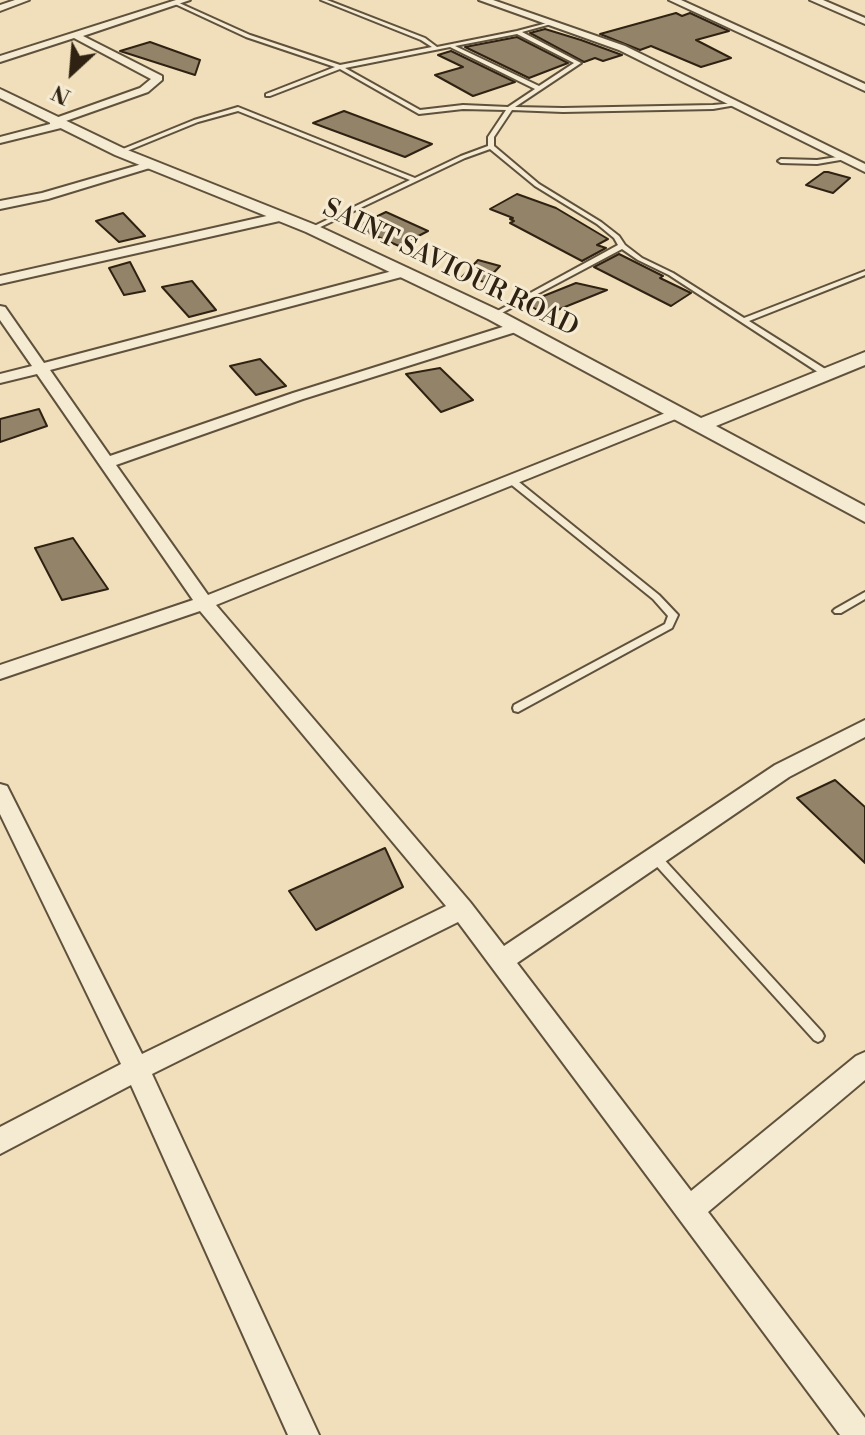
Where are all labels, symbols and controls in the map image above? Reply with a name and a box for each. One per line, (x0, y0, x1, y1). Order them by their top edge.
north arrow (32, 32, 112, 112)
text: N (48, 78, 75, 110)
street label: SAINT SAVIOUR ROAD (317, 193, 583, 345)

